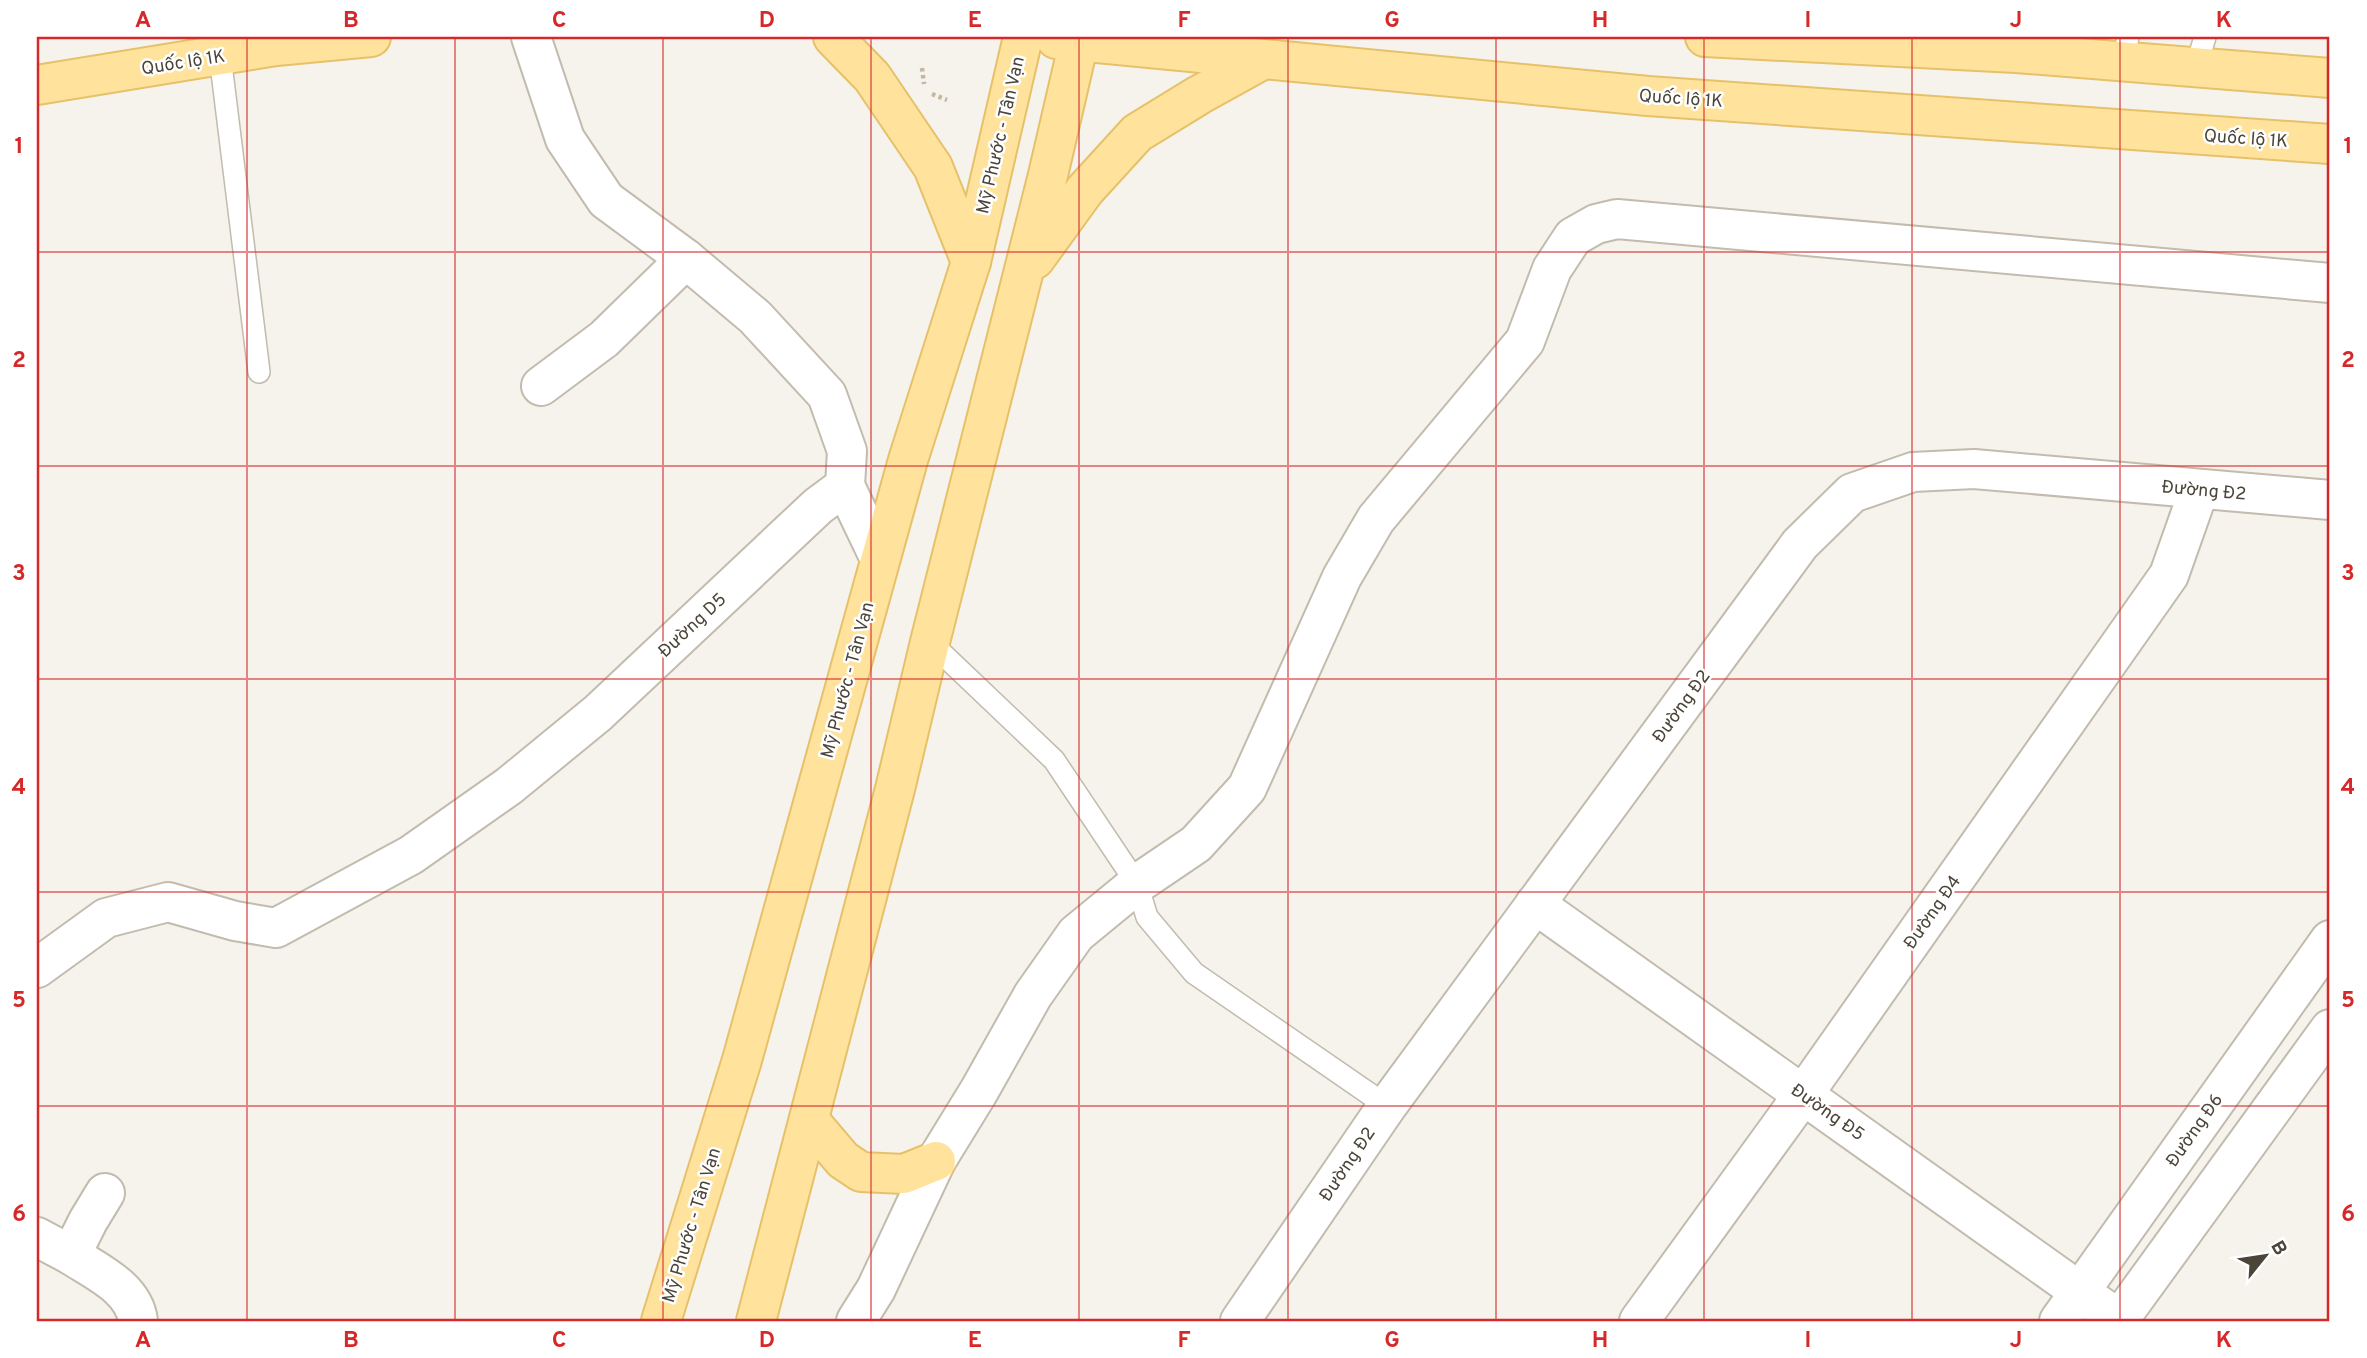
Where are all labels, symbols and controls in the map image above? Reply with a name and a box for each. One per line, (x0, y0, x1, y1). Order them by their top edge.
text: A (135, 7, 151, 36)
text: B (343, 7, 359, 36)
text: C (552, 7, 566, 36)
text: D (759, 7, 775, 36)
text: E (968, 7, 982, 36)
text: F (1177, 7, 1191, 36)
text: G (1384, 7, 1400, 36)
text: H (1592, 7, 1608, 36)
text: I (1805, 7, 1811, 36)
text: J (2010, 7, 2022, 36)
text: K (2216, 7, 2232, 36)
street label: Quốc lộ 1K (140, 45, 227, 81)
street label: Mỹ Phước - Tân Vạn (972, 54, 1031, 216)
street label: Quốc lộ 1K (1638, 84, 1724, 114)
street label: Quốc lộ 1K (2203, 124, 2289, 154)
text: 1 (14, 133, 24, 162)
text: 1 (2343, 133, 2353, 162)
text: 2 (12, 347, 26, 376)
text: 2 (2341, 347, 2355, 376)
street label: Đường Đ2 (2161, 476, 2247, 507)
text: 3 (12, 560, 26, 589)
text: 3 (2341, 560, 2355, 589)
street label: Đường D5 (654, 589, 732, 663)
street label: Mỹ Phước - Tân Vạn (816, 600, 880, 761)
street label: Đường Đ2 (1648, 666, 1716, 748)
text: 4 (12, 774, 26, 803)
text: 4 (2341, 774, 2355, 803)
street label: Đường Đ4 (1899, 871, 1967, 954)
text: 5 (12, 987, 26, 1016)
text: 5 (2341, 987, 2355, 1016)
street label: Đường Đ5 (1786, 1079, 1869, 1147)
street label: Đường Đ6 (2162, 1090, 2229, 1172)
street label: Đường Đ2 (1315, 1123, 1381, 1206)
street label: Mỹ Phước - Tân Vạn (658, 1145, 727, 1306)
text: 6 (12, 1201, 26, 1230)
text: 6 (2341, 1201, 2355, 1230)
north arrow (2230, 1222, 2300, 1292)
text: B (2264, 1237, 2292, 1260)
text: A (135, 1327, 151, 1356)
text: B (343, 1327, 359, 1356)
text: C (552, 1327, 566, 1356)
text: D (759, 1327, 775, 1356)
text: E (968, 1327, 982, 1356)
text: F (1177, 1327, 1191, 1356)
text: G (1384, 1327, 1400, 1356)
text: H (1592, 1327, 1608, 1356)
text: I (1805, 1327, 1811, 1356)
text: J (2010, 1327, 2022, 1356)
text: K (2216, 1327, 2232, 1356)

